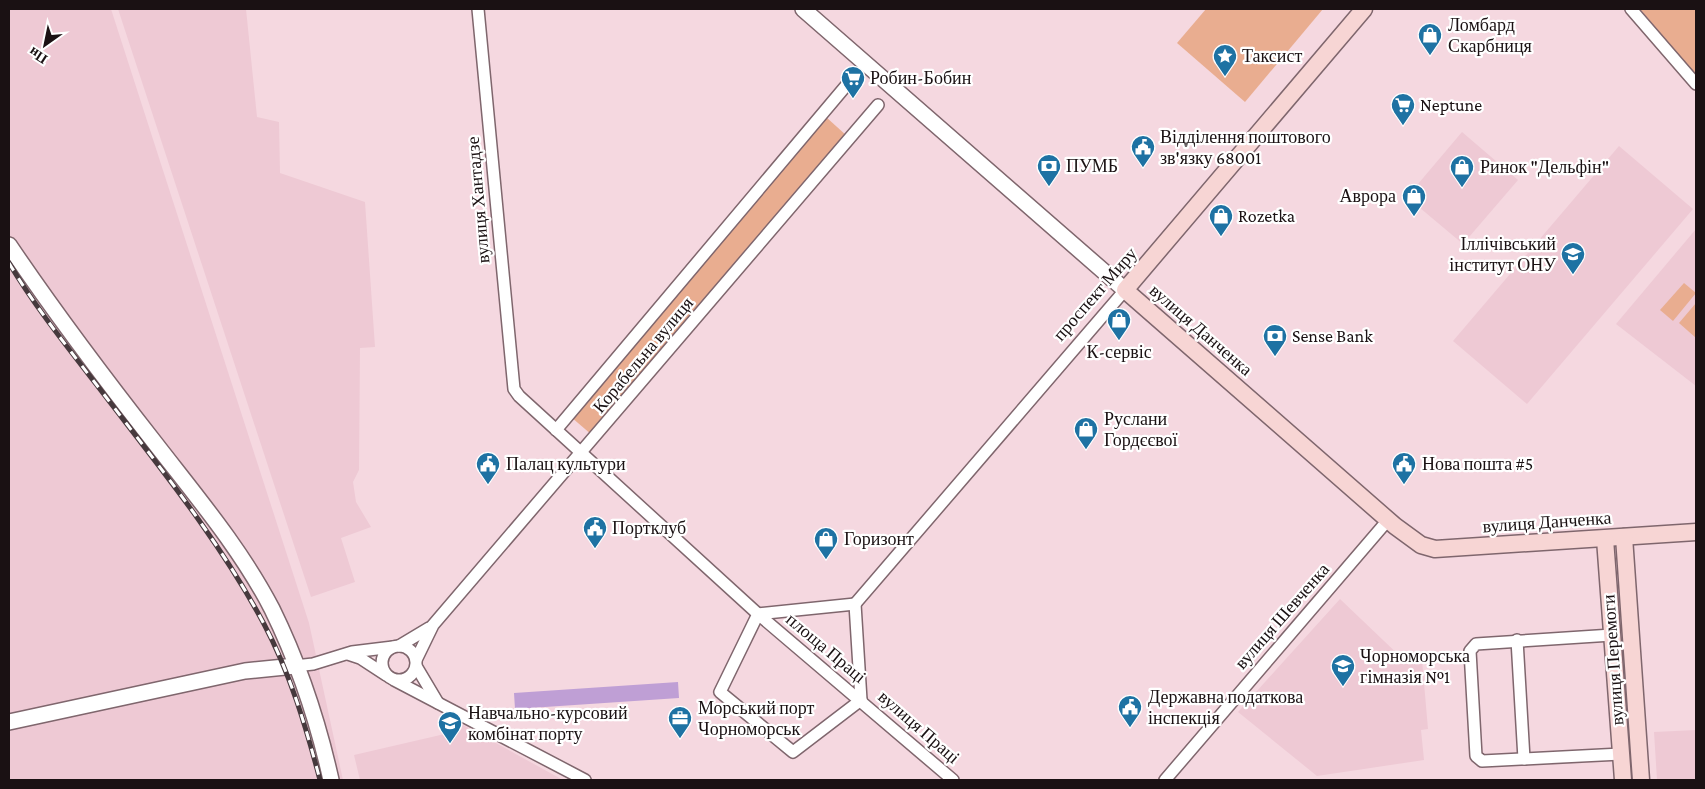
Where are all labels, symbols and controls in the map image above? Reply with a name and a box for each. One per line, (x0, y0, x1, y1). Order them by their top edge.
place label: Ломбард Скарбниця (1448, 15, 1532, 56)
north arrow (20, 20, 70, 70)
shop icon: Ломбард Скарбниця (1417, 22, 1443, 56)
place icon: Таксист (1212, 43, 1238, 77)
text: Пн (26, 44, 50, 68)
place label: Таксист (1242, 46, 1302, 66)
supermarket icon: Робин-Бобин (840, 65, 866, 99)
place label: Робин-Бобин (870, 68, 972, 88)
supermarket icon: Neptune (1390, 92, 1416, 126)
place label: Neptune (1420, 95, 1482, 115)
place label: Відділення поштового зв'язку 68001 (1160, 127, 1331, 168)
public building icon: Відділення поштового зв'язку 68001 (1130, 134, 1156, 168)
street label: вулиця Хантадзе (462, 136, 494, 264)
bank icon: ПУМБ (1036, 153, 1062, 187)
shop icon: Ринок "Дельфін" (1449, 154, 1475, 188)
place label: ПУМБ (1066, 156, 1118, 176)
place label: Ринок "Дельфін" (1480, 157, 1609, 177)
shop icon: Аврора (1401, 183, 1427, 217)
place label: Аврора (1340, 186, 1396, 206)
shop icon: Rozetka (1208, 203, 1234, 237)
place label: Rozetka (1238, 206, 1295, 226)
place label: Іллічівський інститут ОНУ (1449, 234, 1556, 275)
school or university icon: Іллічівський інститут ОНУ (1560, 241, 1586, 275)
street label: проспект Миру (1049, 243, 1141, 345)
street label: вулиця Данченка (1146, 280, 1256, 380)
street label: Корабельна вулиця (589, 293, 697, 417)
shop icon: К-сервіс (1106, 307, 1132, 341)
bank icon: Sense Bank (1262, 323, 1288, 357)
place label: Sense Bank (1292, 326, 1373, 346)
place label: К-сервіс (1086, 342, 1152, 362)
place label: Руслани Гордєєвої (1104, 409, 1178, 450)
shop icon: Руслани Гордєєвої (1073, 416, 1099, 450)
public building icon: Палац культури (475, 451, 501, 485)
public building icon: Нова пошта #5 (1391, 451, 1417, 485)
place label: Палац культури (506, 454, 626, 474)
place label: Нова пошта #5 (1422, 454, 1533, 474)
street label: вулиця Данченка (1482, 508, 1612, 536)
public building icon: Портклуб (582, 515, 608, 549)
place label: Портклуб (612, 518, 686, 538)
shop icon: Горизонт (813, 526, 839, 560)
place label: Горизонт (844, 529, 914, 549)
street label: вулиця Шевченка (1231, 559, 1333, 673)
street label: вулиця Перемоги (1598, 593, 1628, 726)
street label: площа Праці (782, 609, 870, 687)
place label: Чорноморська гімназія №1 (1360, 646, 1470, 687)
school or university icon: Чорноморська гімназія №1 (1330, 653, 1356, 687)
street label: вулиця Праці (874, 686, 964, 768)
place label: Державна податкова інспекція (1148, 687, 1303, 728)
public building icon: Державна податкова інспекція (1117, 694, 1143, 728)
place label: Морський порт Чорноморськ (698, 698, 815, 739)
place label: Навчально-курсовий комбінат порту (468, 703, 628, 744)
office icon: Морський порт Чорноморськ (667, 705, 693, 739)
school or university icon: Навчально-курсовий комбінат порту (437, 710, 463, 744)

